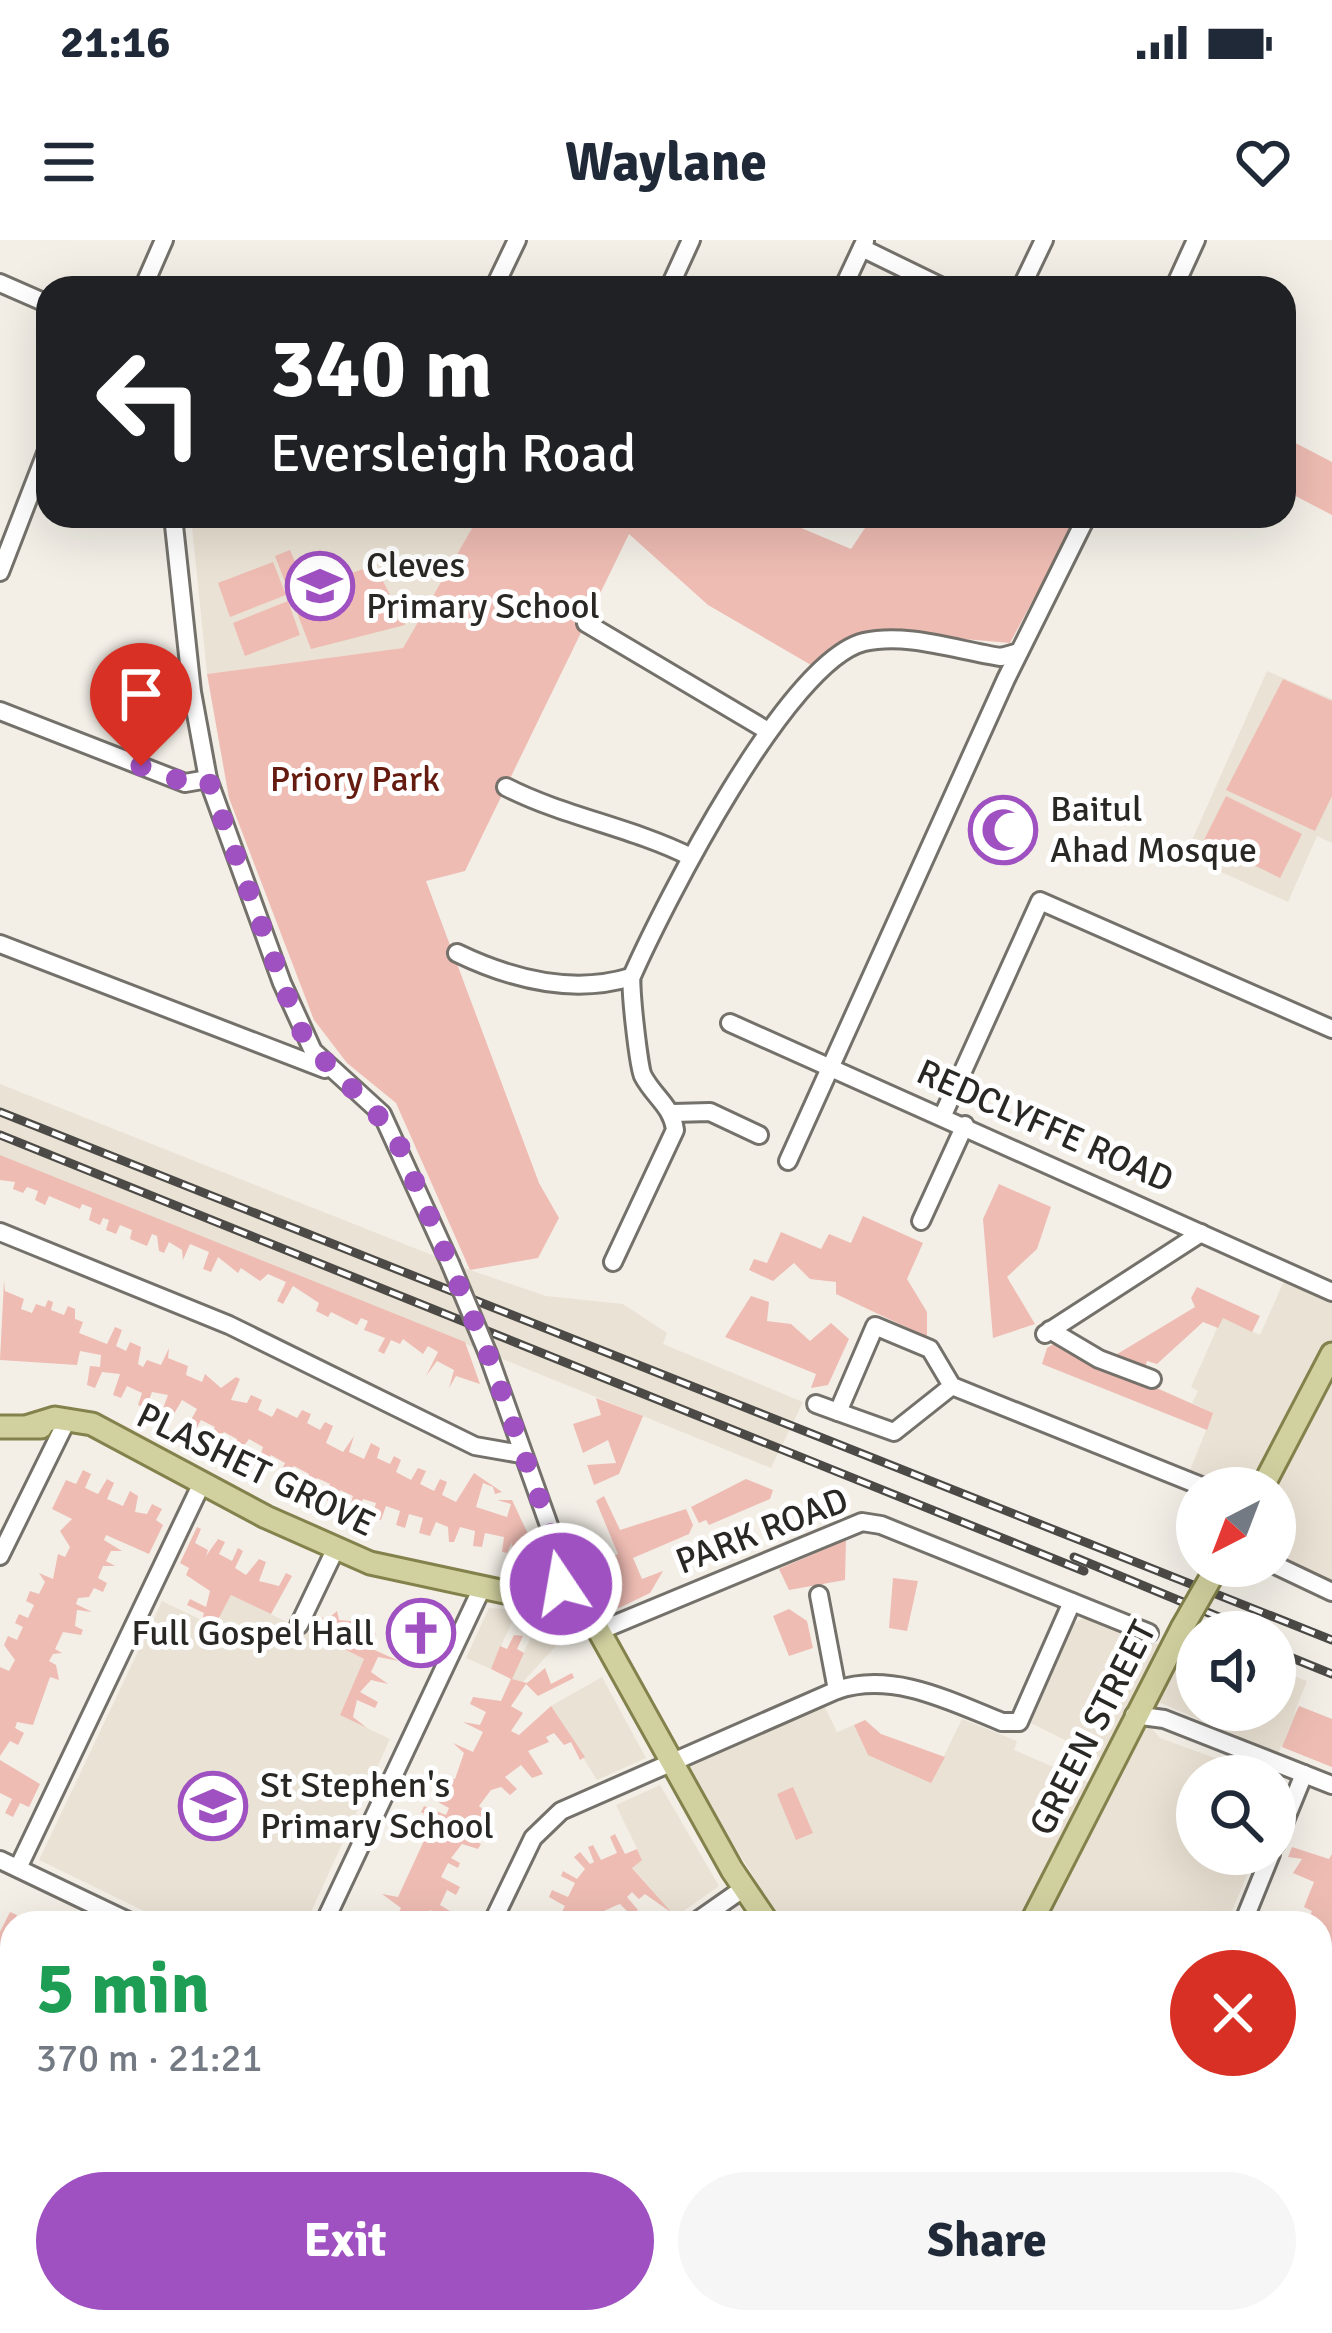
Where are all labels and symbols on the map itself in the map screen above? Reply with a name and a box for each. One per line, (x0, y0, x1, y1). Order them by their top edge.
place label: Cleves Primary School (366, 543, 600, 629)
school or university icon: Cleves Primary School (285, 551, 355, 621)
pin (90, 643, 192, 766)
park label: Priory Park (270, 757, 440, 802)
place label: Baitul Ahad Mosque (1050, 787, 1257, 873)
mosque icon: Baitul Ahad Mosque (968, 795, 1038, 865)
street label: REDCLYFFE ROAD (910, 1049, 1180, 1203)
street label: PLASHET GROVE (129, 1393, 383, 1547)
north arrow (1176, 1467, 1296, 1587)
street label: PARK ROAD (670, 1478, 854, 1584)
position arrow (498, 1521, 624, 1647)
church icon: Full Gospel Hall (386, 1598, 456, 1668)
place label: Full Gospel Hall (131, 1611, 374, 1656)
street label: GREEN STREET (1020, 1613, 1166, 1843)
place label: St Stephen's Primary School (260, 1763, 494, 1849)
school or university icon: St Stephen's Primary School (178, 1771, 248, 1841)

